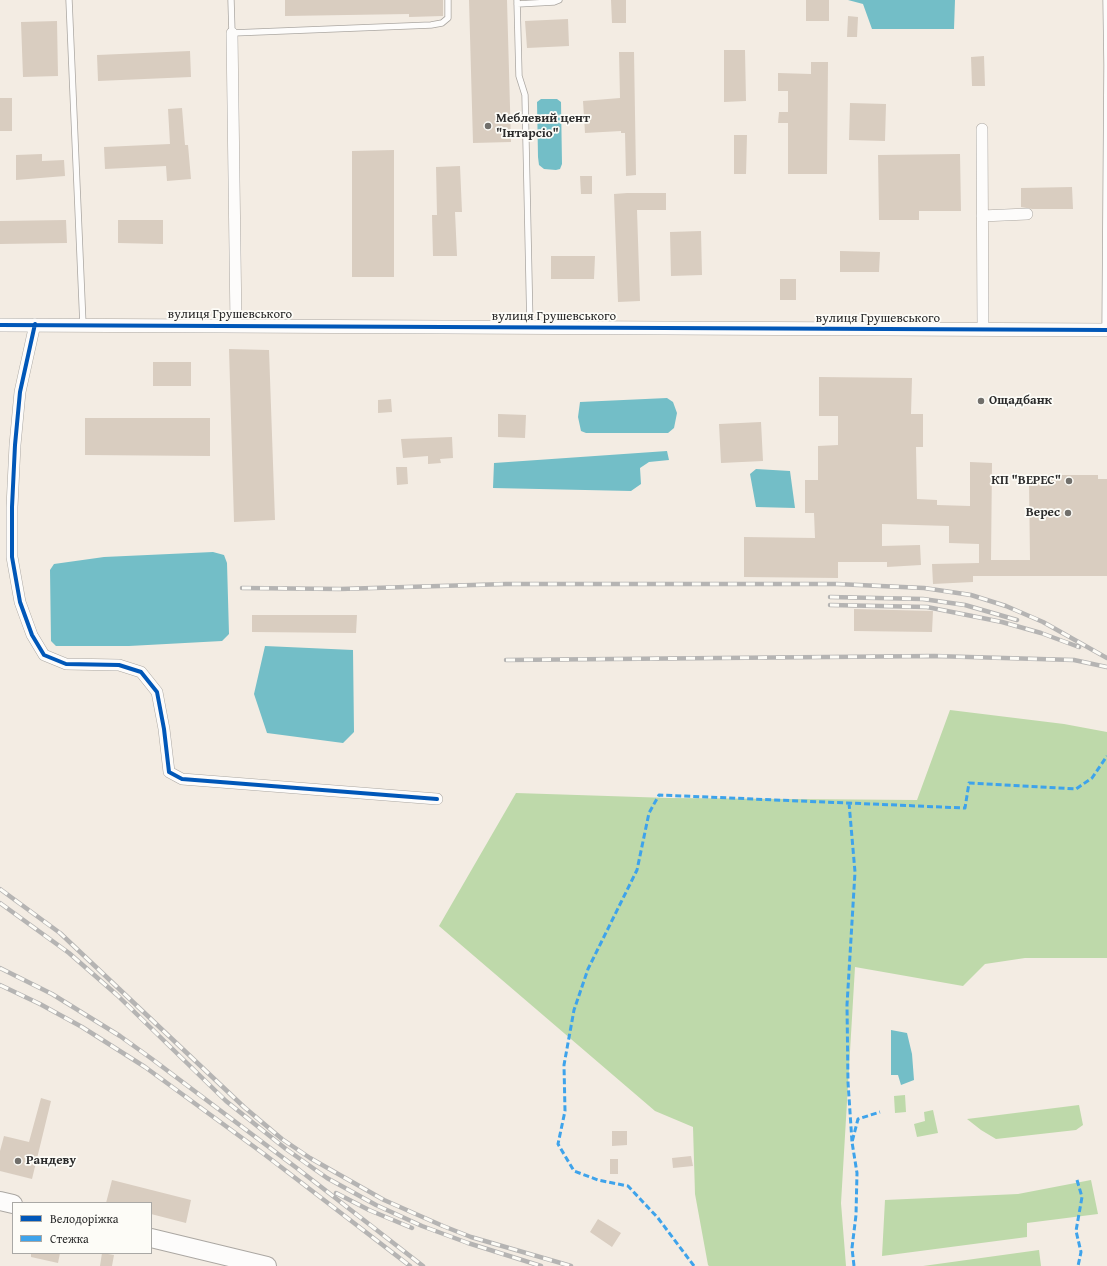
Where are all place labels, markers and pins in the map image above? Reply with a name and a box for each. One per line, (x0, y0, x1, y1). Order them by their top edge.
place label: Меблевий цент "Інтарсіо" (496, 111, 590, 142)
marker: Меблевий цент "Інтарсіо" (483, 121, 493, 131)
place label: Ощадбанк (989, 393, 1052, 409)
marker: Ощадбанк (976, 396, 986, 406)
place label: КП "ВЕРЕС" (991, 473, 1061, 489)
marker: КП "ВЕРЕС" (1064, 476, 1074, 486)
place label: Верес (1026, 505, 1060, 521)
marker: Верес (1063, 508, 1073, 518)
place label: Рандеву (26, 1153, 76, 1169)
marker: Рандеву (13, 1156, 23, 1166)

